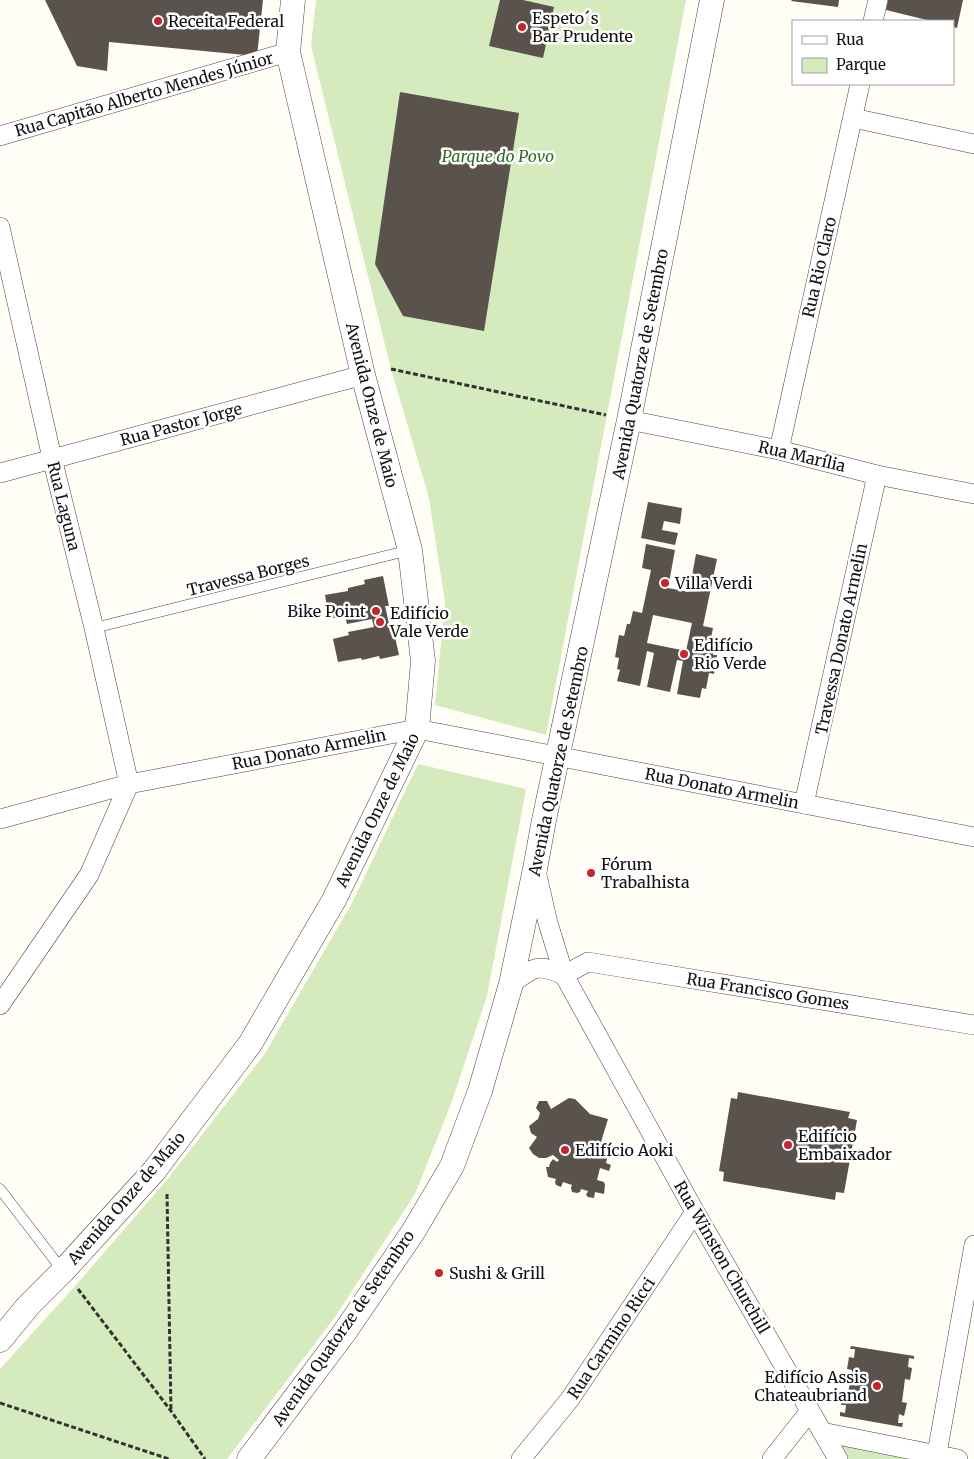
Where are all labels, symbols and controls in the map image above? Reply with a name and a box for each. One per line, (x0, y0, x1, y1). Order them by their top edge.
place label: Espeto´s Bar Prudente (532, 8, 633, 46)
place label: Receita Federal (168, 11, 284, 31)
marker: Receita Federal (152, 15, 164, 27)
legend (792, 20, 954, 85)
marker: Espeto´s Bar Prudente (516, 21, 528, 33)
text: Rua (836, 30, 864, 49)
street label: Rua Capitão Alberto Mendes Júnior (12, 47, 276, 141)
text: Parque (836, 55, 886, 74)
park label: Parque do Povo (442, 146, 554, 166)
street label: Rua Rio Claro (798, 215, 840, 319)
street label: Avenida Quatorze de Setembro (608, 247, 672, 482)
street label: Avenida Onze de Maio (342, 319, 402, 490)
street label: Rua Pastor Jorge (118, 398, 244, 450)
street label: Rua Marília (756, 436, 848, 476)
street label: Rua Laguna (43, 459, 85, 553)
street label: Travessa Donato Armelin (811, 541, 871, 737)
street label: Travessa Borges (185, 550, 311, 600)
place label: Villa Verdi (674, 573, 753, 593)
marker: Villa Verdi (659, 577, 671, 589)
place label: Bike Point (287, 601, 367, 621)
place label: Edifício Vale Verde (389, 603, 469, 641)
marker: Bike Point (370, 605, 382, 617)
marker: Edifício Vale Verde (374, 616, 386, 628)
place label: Edifício Rio Verde (694, 635, 766, 673)
street label: Avenida Quatorze de Setembro (524, 644, 592, 879)
marker: Edifício Rio Verde (678, 648, 690, 660)
street label: Rua Donato Armelin (230, 724, 388, 774)
street label: Avenida Onze de Maio (330, 730, 423, 891)
street label: Rua Donato Armelin (643, 763, 801, 813)
place label: Fórum Trabalhista (601, 854, 690, 892)
marker: Fórum Trabalhista (585, 867, 597, 879)
street label: Rua Francisco Gomes (685, 968, 851, 1014)
place label: Edifício Embaixador (798, 1126, 892, 1164)
street label: Avenida Onze de Maio (62, 1128, 189, 1269)
marker: Edifício Embaixador (782, 1139, 794, 1151)
place label: Edifício Aoki (575, 1140, 674, 1160)
marker: Edifício Aoki (559, 1144, 571, 1156)
street label: Rua Winston Churchill (670, 1177, 774, 1337)
street label: Avenida Quatorze de Setembro (267, 1226, 418, 1431)
place label: Sushi & Grill (449, 1263, 545, 1283)
marker: Sushi & Grill (433, 1267, 445, 1279)
street label: Rua Carmino Ricci (563, 1274, 659, 1402)
place label: Edifício Assis Chateaubriand (754, 1367, 867, 1405)
marker: Edifício Assis Chateaubriand (871, 1380, 883, 1392)

